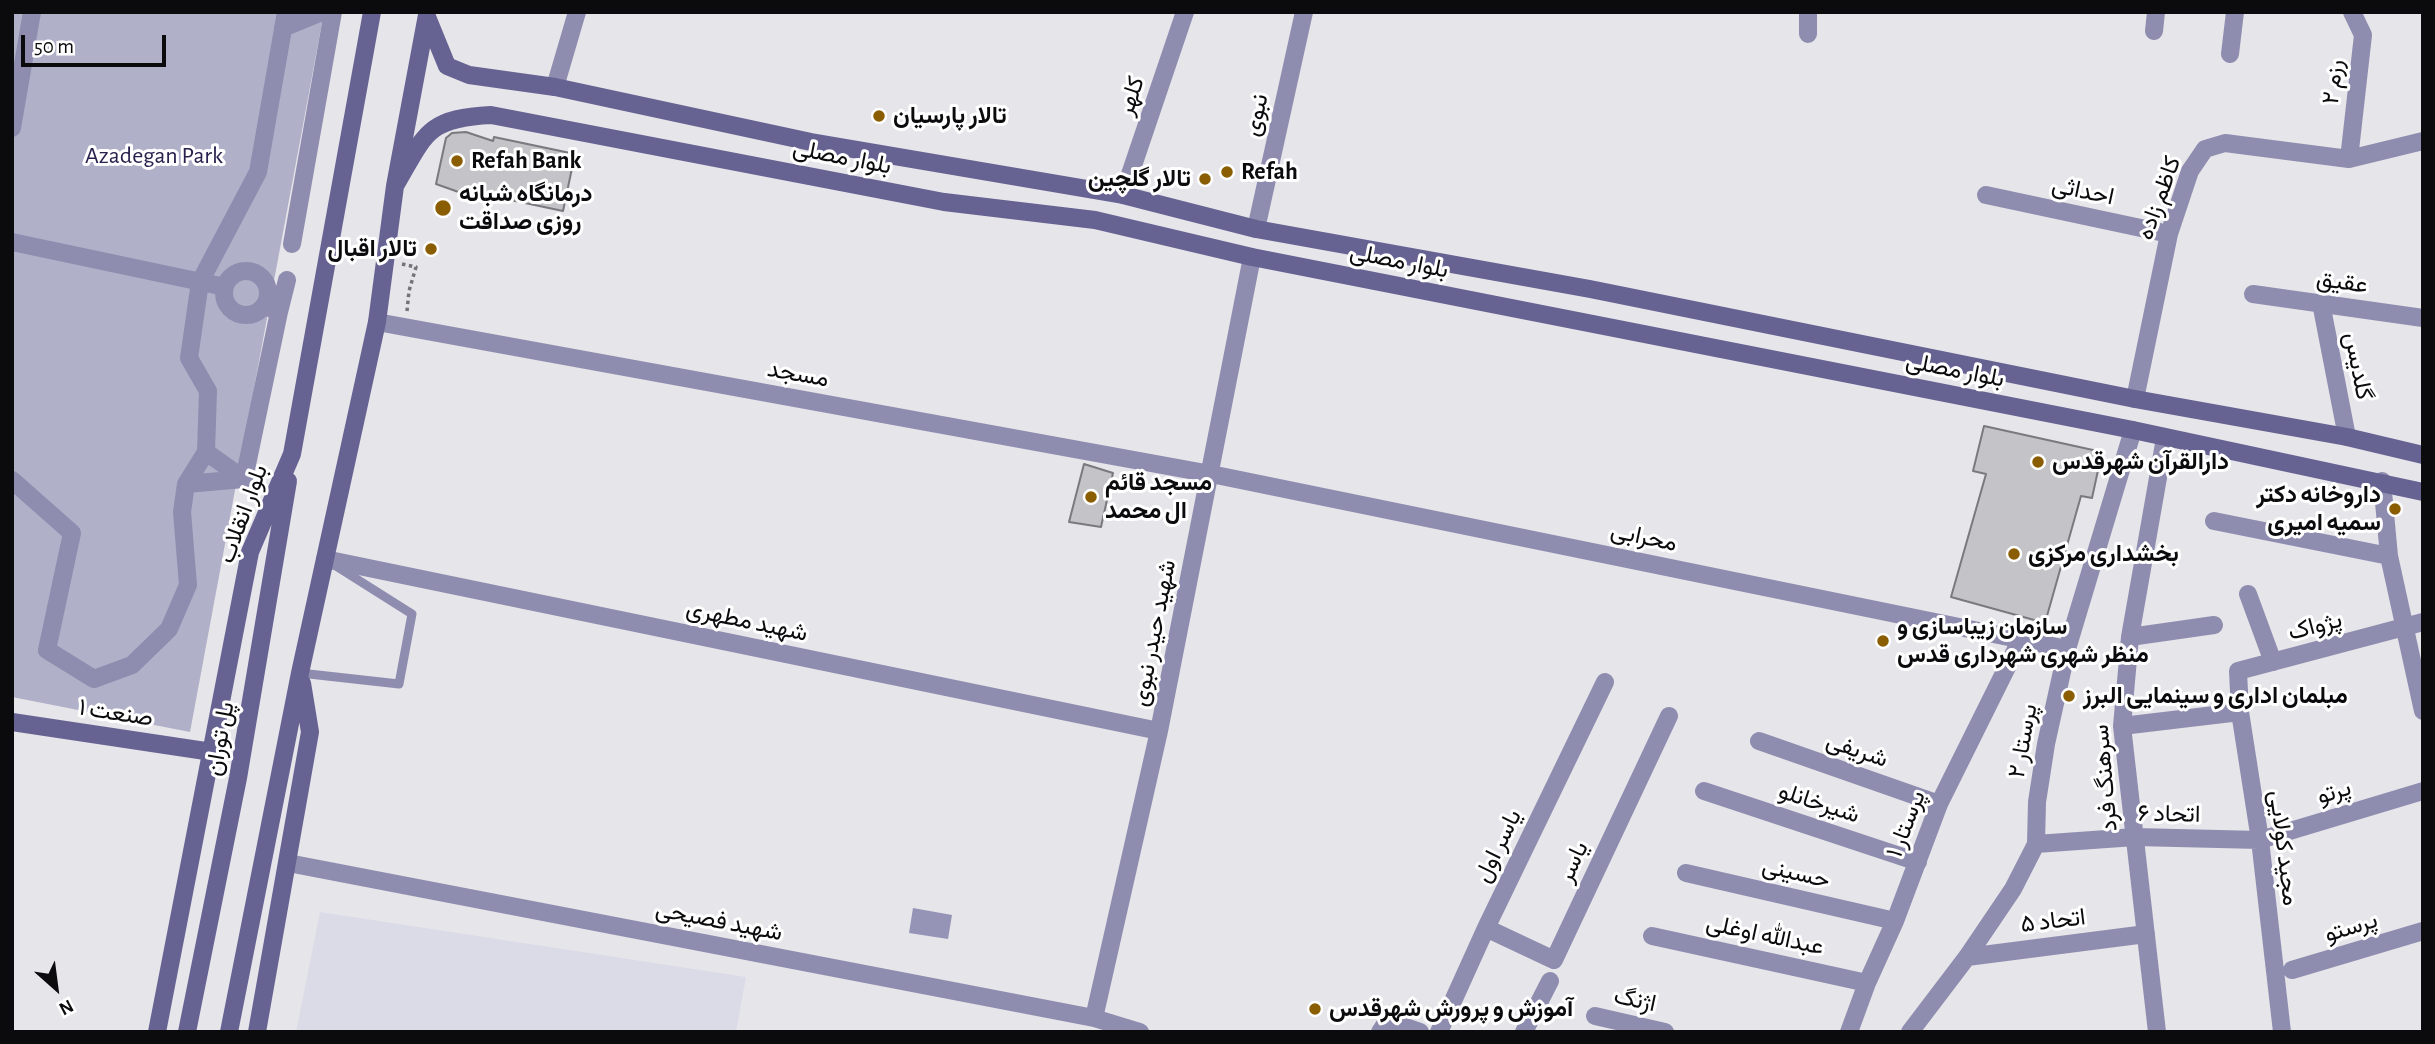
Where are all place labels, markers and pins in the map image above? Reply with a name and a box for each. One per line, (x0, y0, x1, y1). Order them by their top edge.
place label: تالار پارسیان (893, 102, 1007, 130)
marker: تالار پارسیان (871, 108, 887, 124)
place label: Refah Bank (471, 147, 581, 175)
marker: Refah Bank (449, 153, 465, 169)
place label: Refah (1241, 158, 1298, 186)
marker: Refah (1219, 164, 1235, 180)
place label: تالار گلچین (1088, 165, 1191, 193)
marker: تالار گلچین (1197, 171, 1213, 187)
place label: درمانگاه شبانه روزی صداقت (459, 180, 593, 236)
marker: درمانگاه شبانه روزی صداقت (433, 198, 453, 218)
place label: تالار اقبال (327, 235, 417, 263)
marker: تالار اقبال (423, 241, 439, 257)
place label: دارالقرآن شهرقدس (2052, 448, 2229, 476)
marker: دارالقرآن شهرقدس (2030, 454, 2046, 470)
place label: مسجد قائم ال محمد (1105, 469, 1212, 525)
place label: داروخانه دکتر سمیه امیری (2256, 481, 2381, 537)
marker: مسجد قائم ال محمد (1083, 489, 1099, 505)
marker: داروخانه دکتر سمیه امیری (2387, 501, 2403, 517)
place label: بخشداری مرکزی (2028, 540, 2179, 568)
marker: بخشداری مرکزی (2006, 546, 2022, 562)
place label: سازمان زیباسازی و منظر شهری شهرداری قدس (1897, 613, 2149, 669)
marker: سازمان زیباسازی و منظر شهری شهرداری قدس (1875, 633, 1891, 649)
place label: مبلمان اداری و سینمایی البرز (2083, 682, 2348, 710)
marker: مبلمان اداری و سینمایی البرز (2061, 688, 2077, 704)
place label: آموزش و پرورش شهرقدس (1329, 995, 1573, 1023)
marker: آموزش و پرورش شهرقدس (1307, 1001, 1323, 1017)

